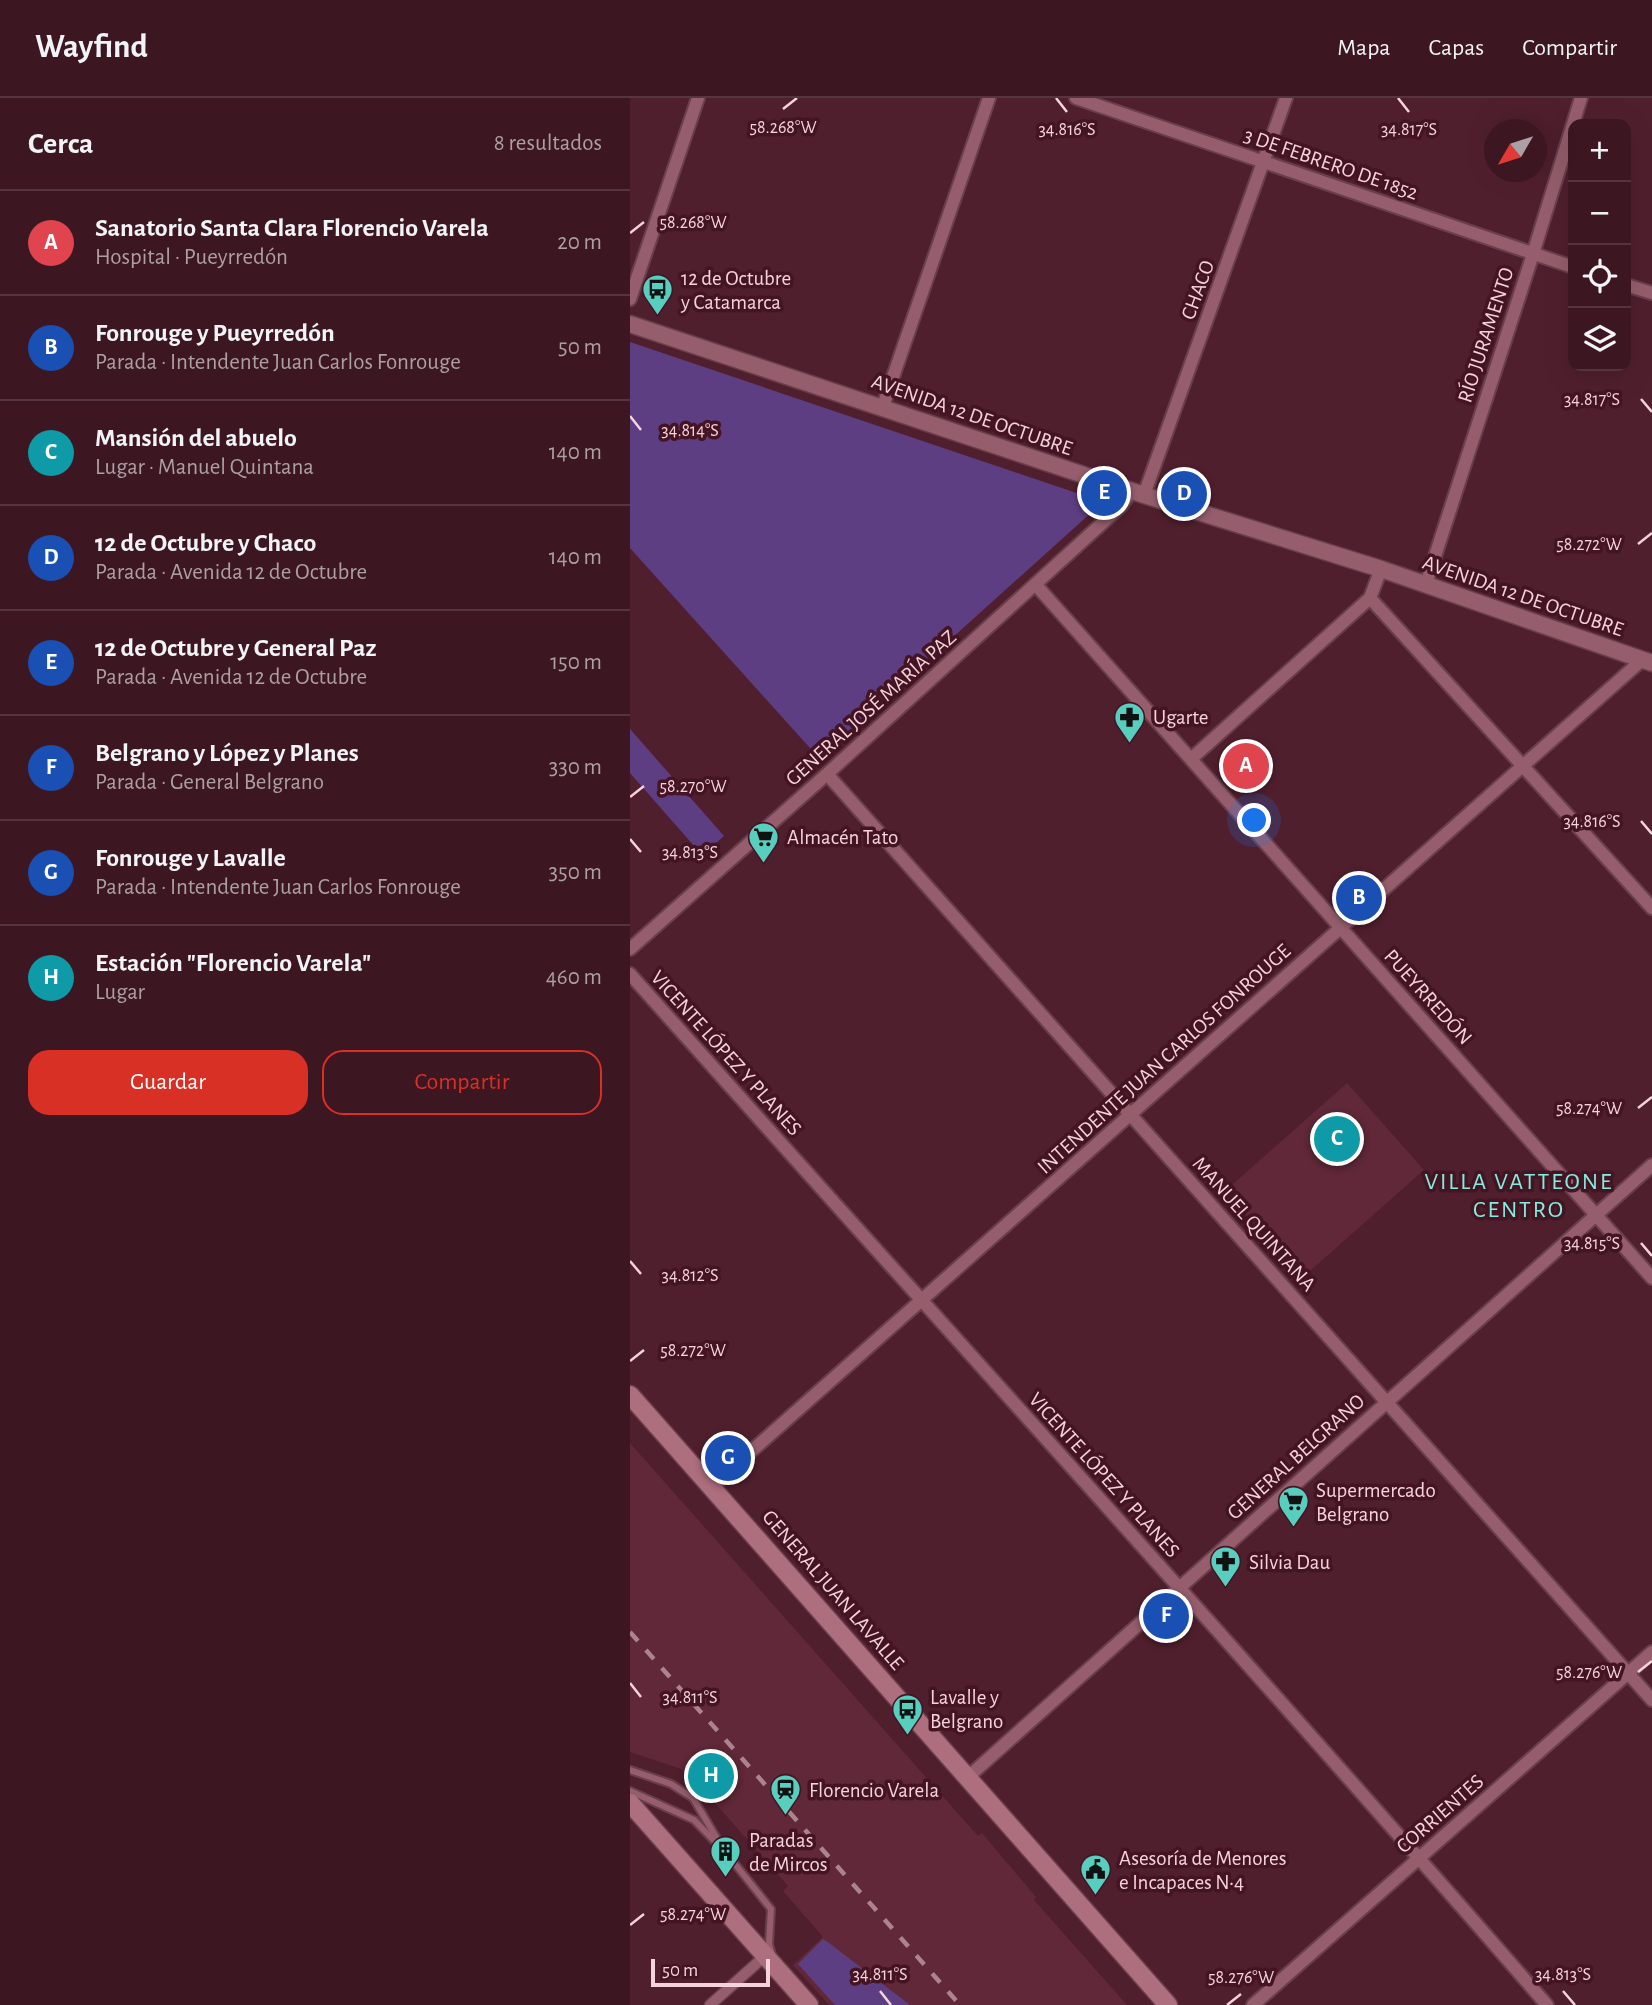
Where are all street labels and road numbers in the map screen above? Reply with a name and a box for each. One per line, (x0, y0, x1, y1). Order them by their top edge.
street label: 3 DE FEBRERO DE 1852 (1241, 124, 1421, 204)
street label: CHACO (1178, 258, 1218, 322)
street label: RÍO JURAMENTO (1452, 264, 1518, 405)
street label: AVENIDA 12 DE OCTUBRE (869, 371, 1075, 459)
street label: AVENIDA 12 DE OCTUBRE (1420, 552, 1626, 640)
street label: GENERAL JOSÉ MARÍA PAZ (781, 625, 960, 790)
street label: INTENDENTE JUAN CARLOS FONROUGE (1034, 940, 1294, 1178)
street label: PUEYRREDÓN (1380, 944, 1477, 1049)
street label: VICENTE LÓPEZ Y PLANES (647, 965, 807, 1140)
street label: MANUEL QUINTANA (1188, 1153, 1320, 1295)
street label: VICENTE LÓPEZ Y PLANES (1025, 1387, 1185, 1562)
street label: GENERAL BELGRANO (1223, 1390, 1369, 1524)
street label: GENERAL JUAN LAVALLE (758, 1506, 908, 1674)
street label: CORRIENTES (1392, 1771, 1488, 1857)

